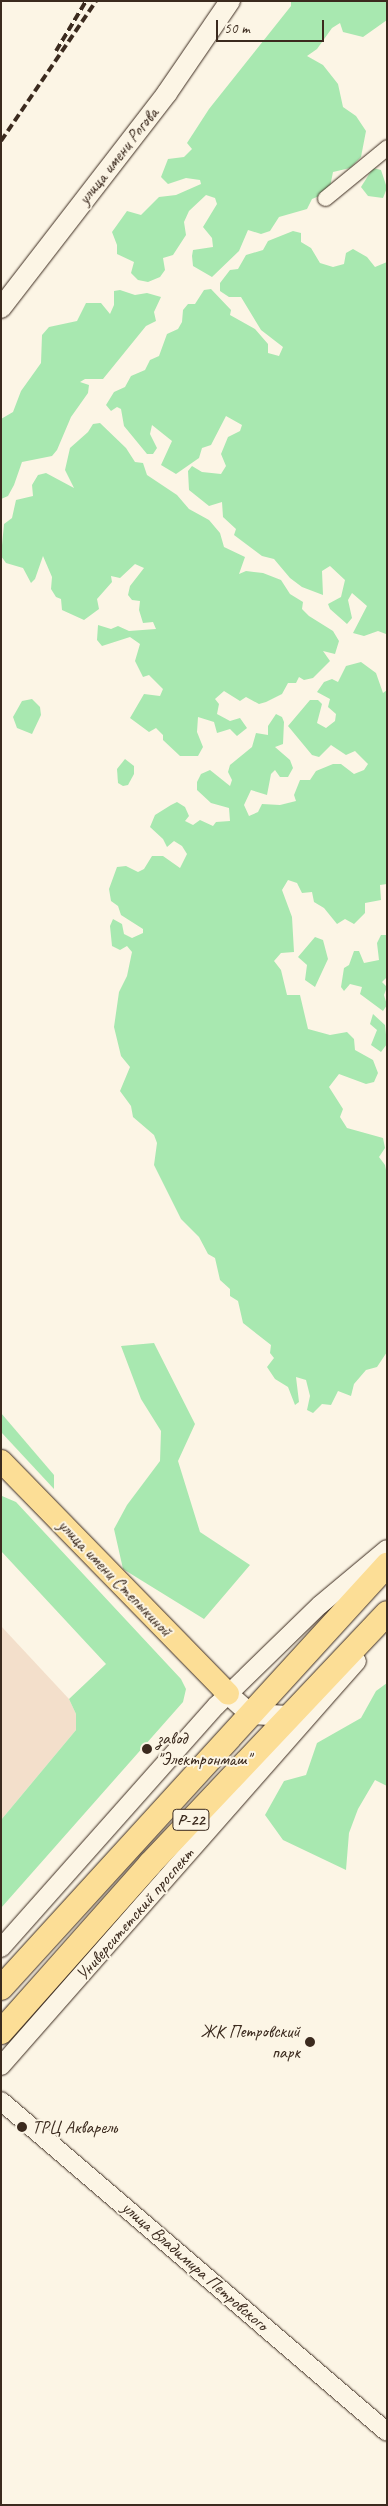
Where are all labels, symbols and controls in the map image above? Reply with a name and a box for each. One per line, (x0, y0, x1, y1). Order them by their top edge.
scale bar (218, 10, 326, 42)
text: 50 m (224, 19, 250, 38)
street label: улица имени Рогова (73, 103, 163, 209)
street label: улица имени Степыкиной (54, 1515, 176, 1641)
place label: завод "Электронмаш" (157, 1728, 251, 1770)
marker: завод "Электронмаш" (141, 1743, 153, 1755)
road number: Р-22 (172, 1806, 210, 1834)
street label: Университетский проспект (71, 1843, 199, 1985)
place label: ЖК Петровский парк (200, 2021, 300, 2064)
marker: ЖК Петровский парк (304, 2036, 316, 2048)
place label: ТРЦ Акварель (32, 2116, 117, 2138)
marker: ТРЦ Акварель (16, 2121, 28, 2133)
street label: улица Владимира Петровского (118, 2197, 272, 2335)

